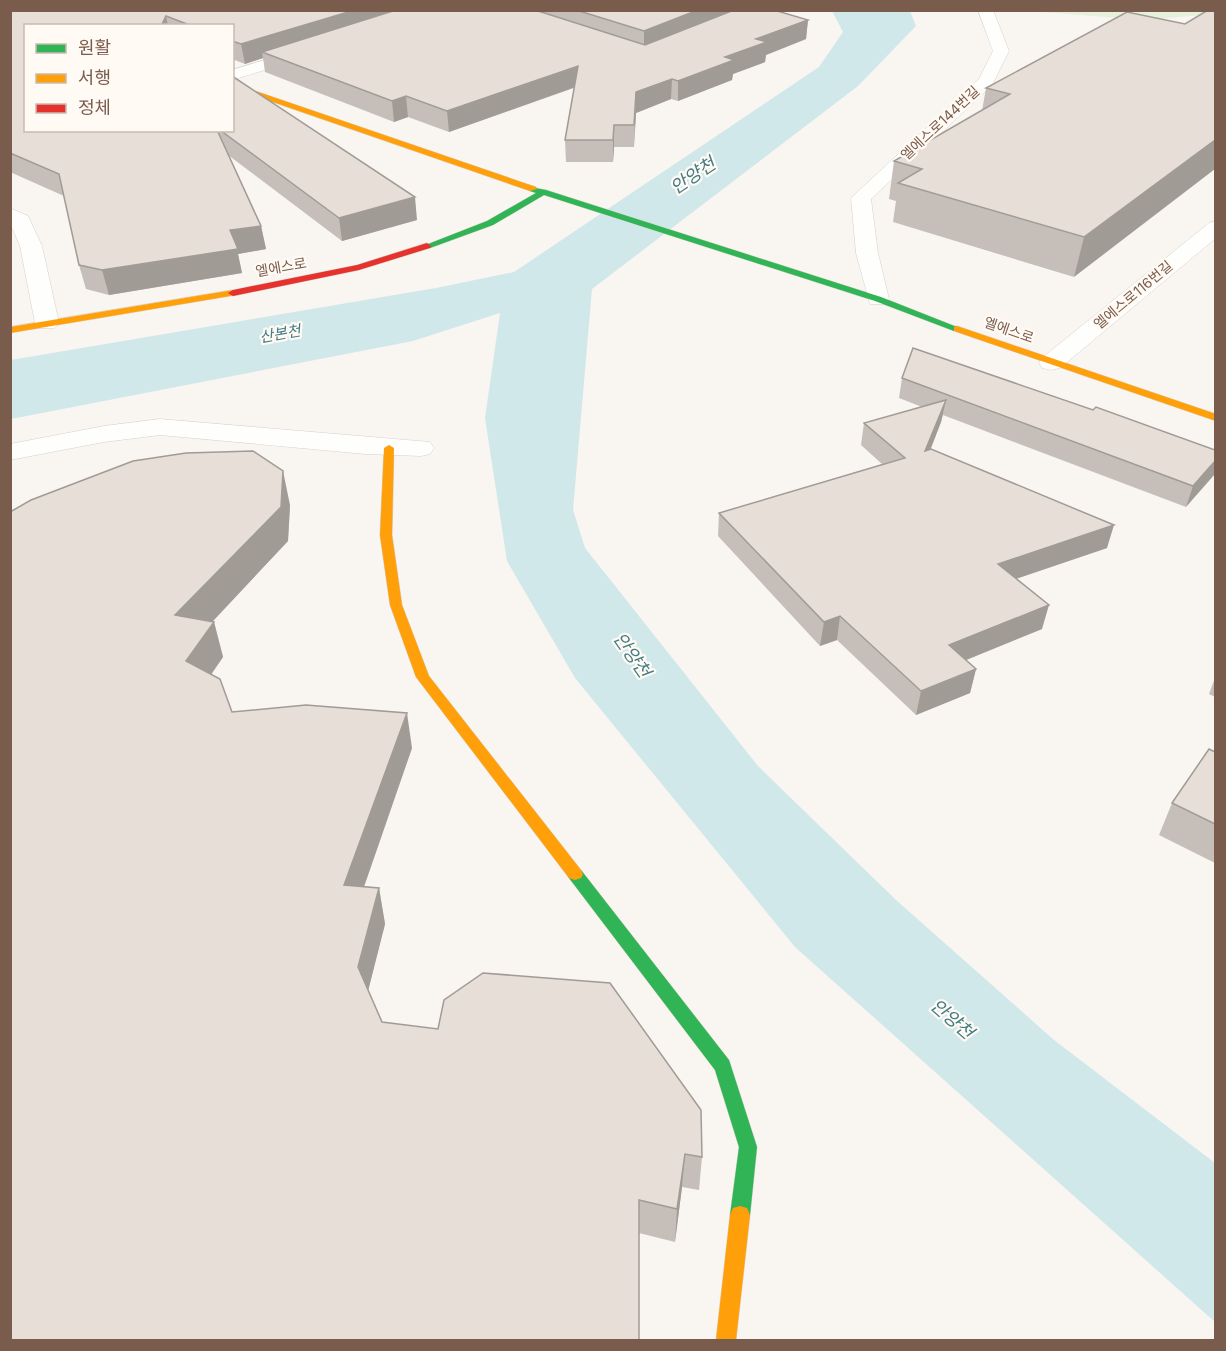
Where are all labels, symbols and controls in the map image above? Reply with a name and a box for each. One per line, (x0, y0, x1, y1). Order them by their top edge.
legend (24, 24, 234, 132)
text: 원활 (78, 37, 111, 58)
text: 서행 (78, 67, 111, 88)
street label: 엘에스로144번길 (897, 82, 982, 163)
text: 정체 (78, 97, 111, 118)
water label: 안양천 (666, 152, 721, 198)
street label: 엘에스로 (254, 254, 308, 279)
street label: 엘에스로116번길 (1090, 257, 1175, 332)
street label: 엘에스로 (982, 313, 1036, 346)
water label: 산본천 (258, 320, 304, 346)
water label: 안양천 (610, 628, 657, 683)
water label: 안양천 (927, 994, 980, 1044)

